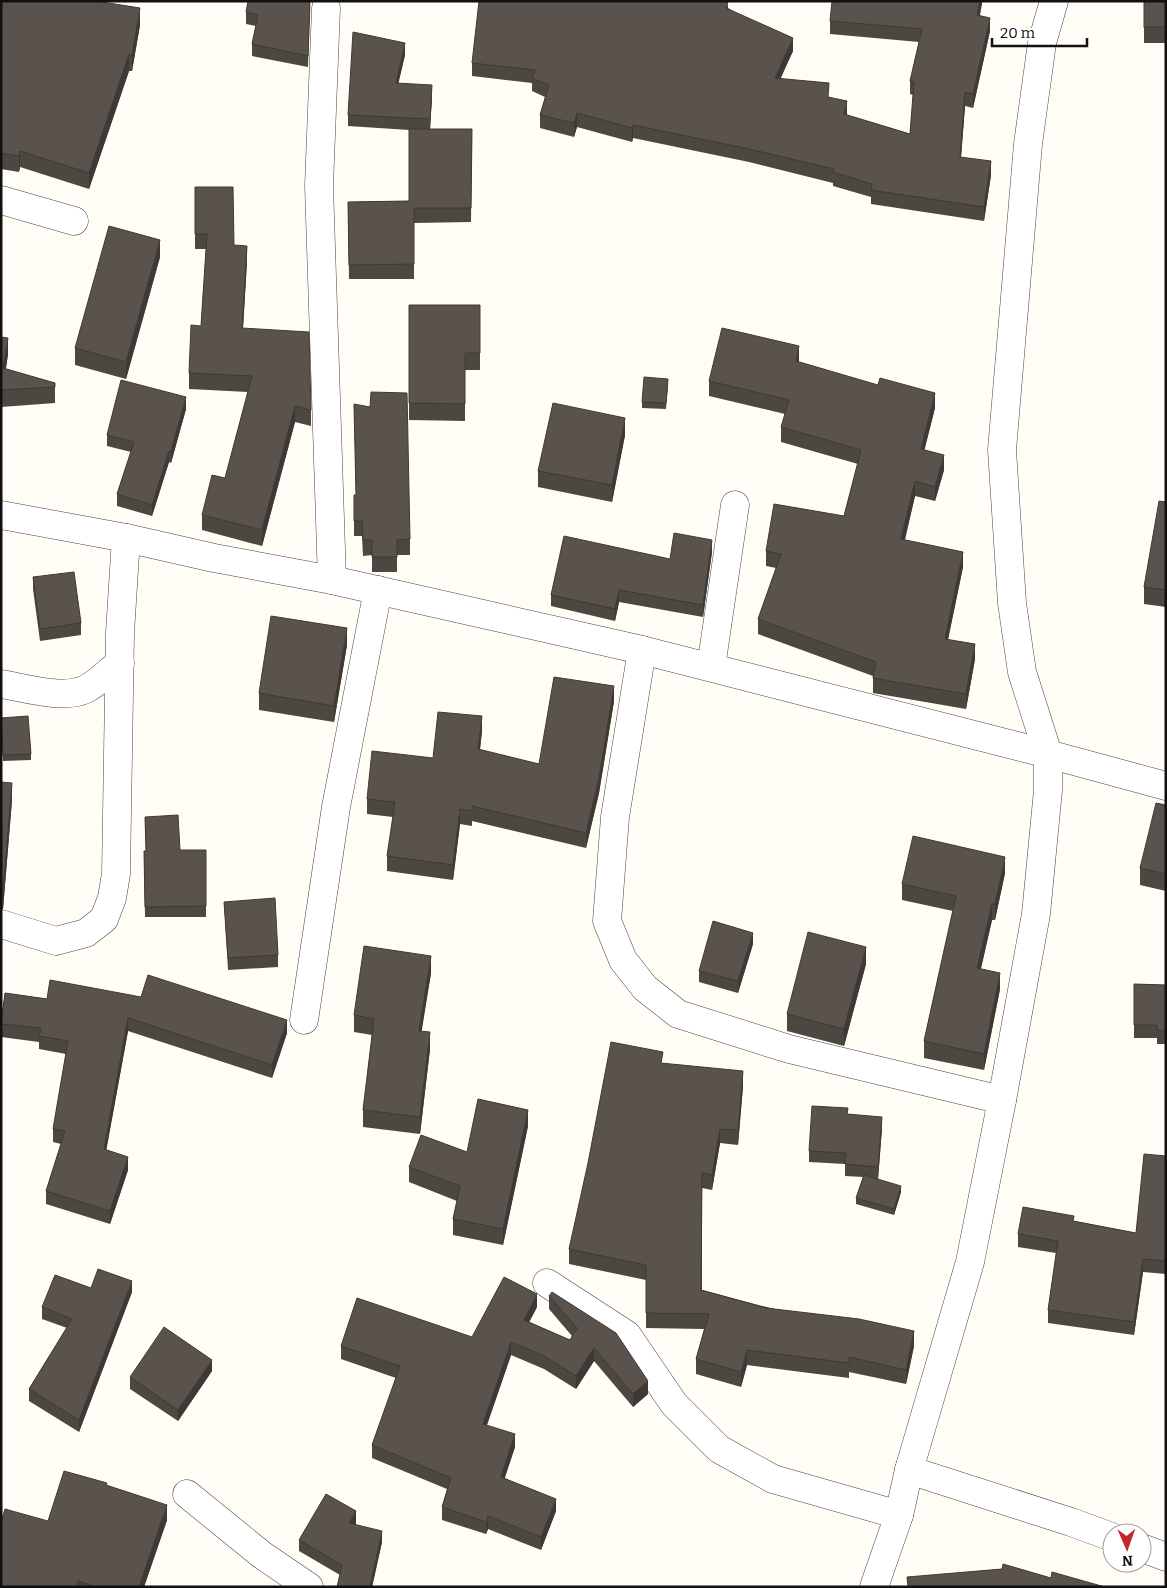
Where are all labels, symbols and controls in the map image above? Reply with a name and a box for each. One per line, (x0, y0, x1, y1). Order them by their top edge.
scale bar (992, 15, 1087, 47)
text: 20 m (1000, 24, 1036, 42)
north arrow (1102, 1523, 1152, 1573)
text: N (1122, 1552, 1133, 1569)

